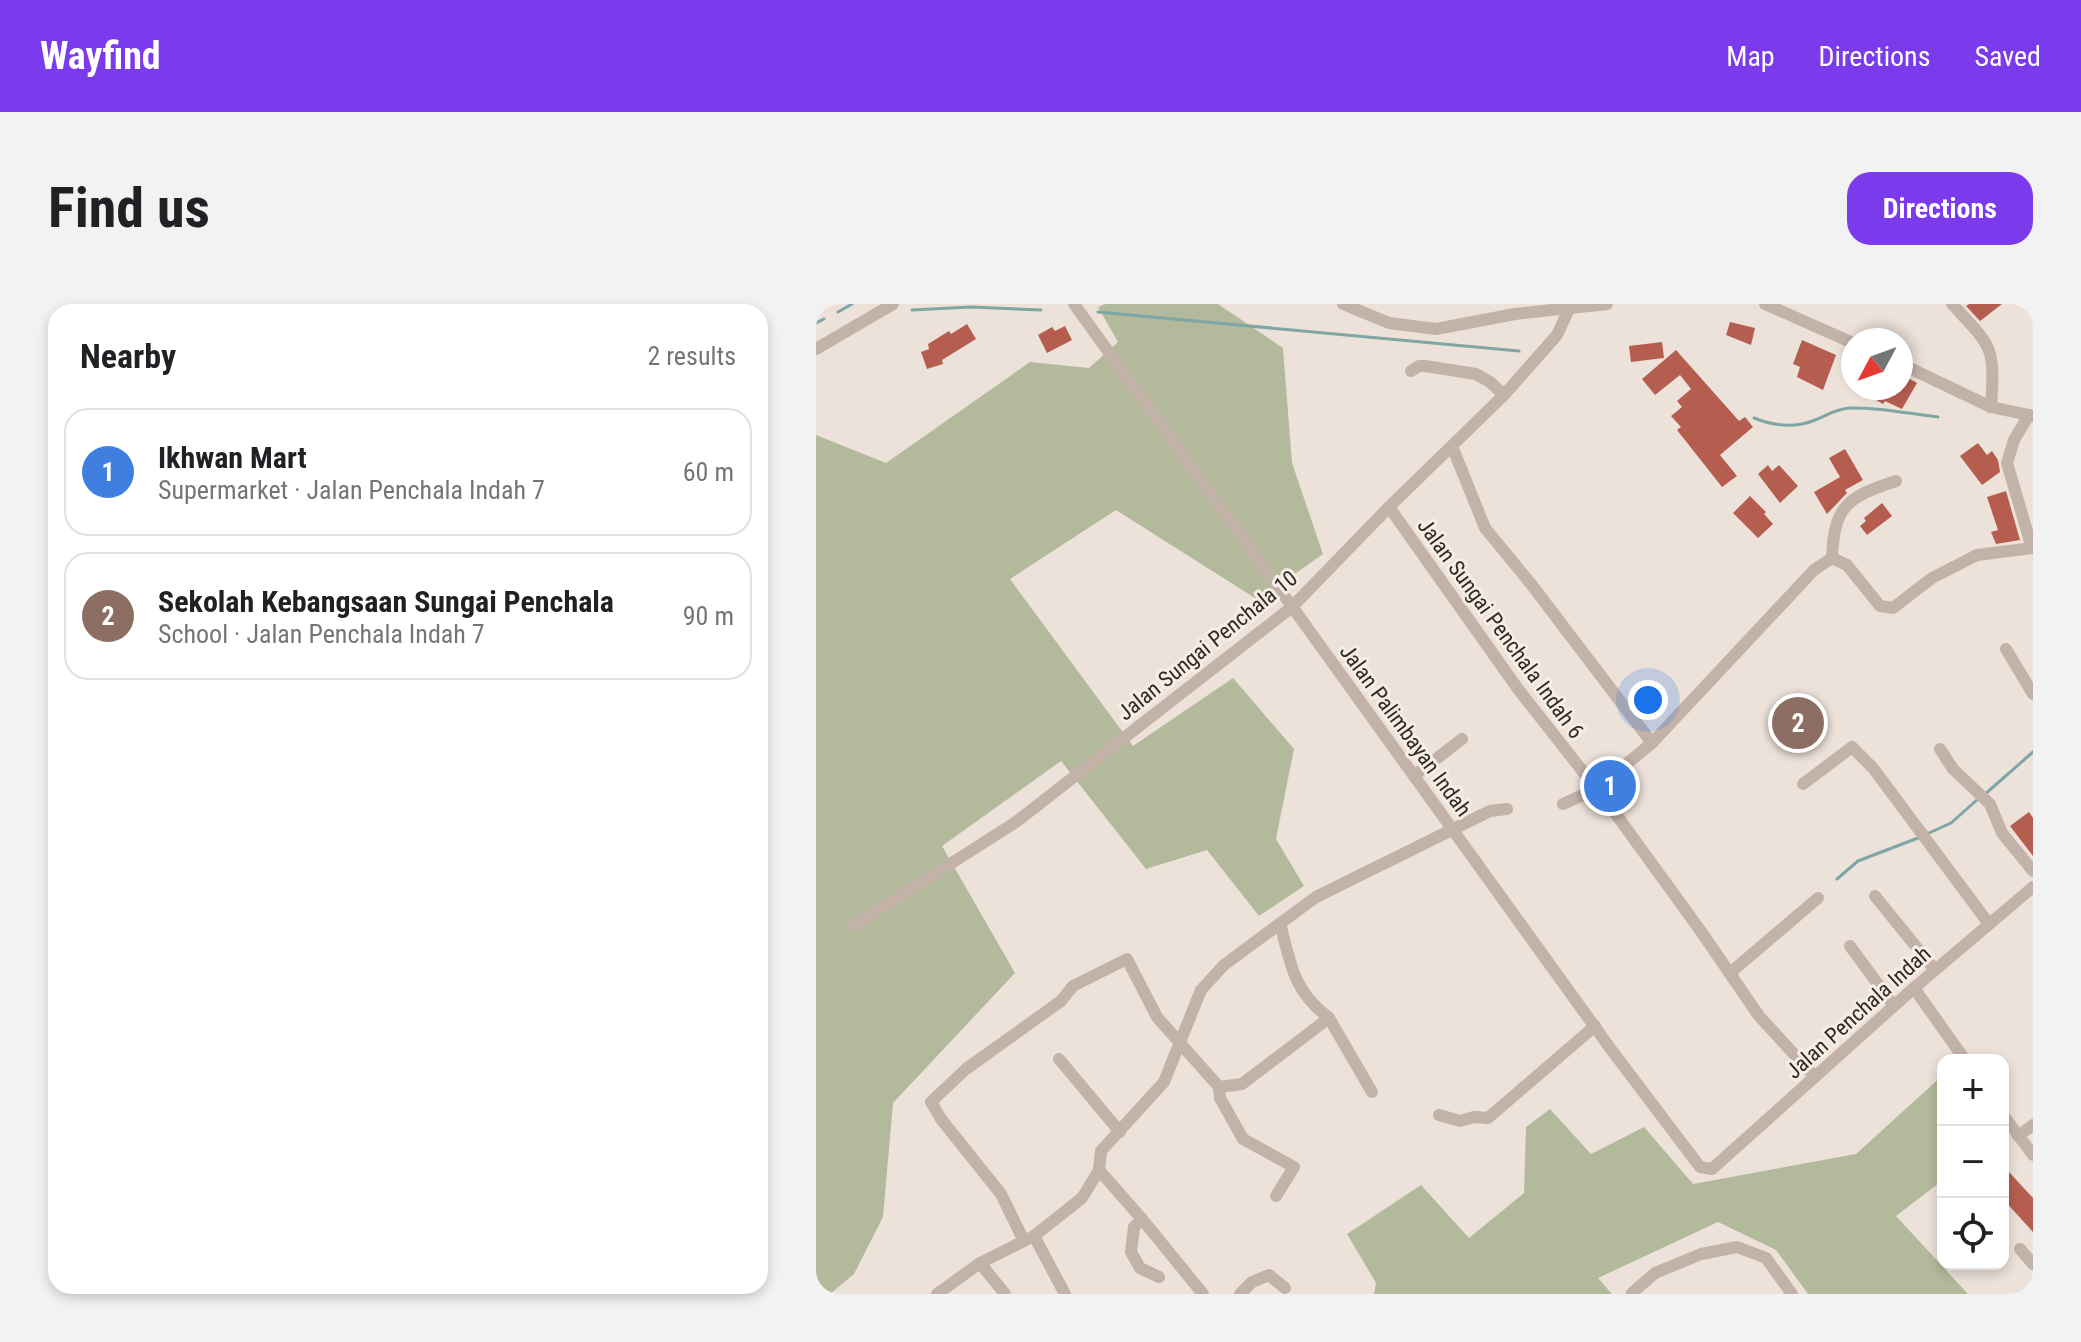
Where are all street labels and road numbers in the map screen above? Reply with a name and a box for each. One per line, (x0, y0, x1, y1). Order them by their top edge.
street label: Jalan Sungai Penchala Indah 6 (1412, 513, 1589, 743)
street label: Jalan Sungai Penchala 10 (1113, 565, 1302, 725)
street label: Jalan Palimbayan Indah (1335, 639, 1476, 821)
street label: Jalan Penchala Indah (1781, 941, 1936, 1084)

